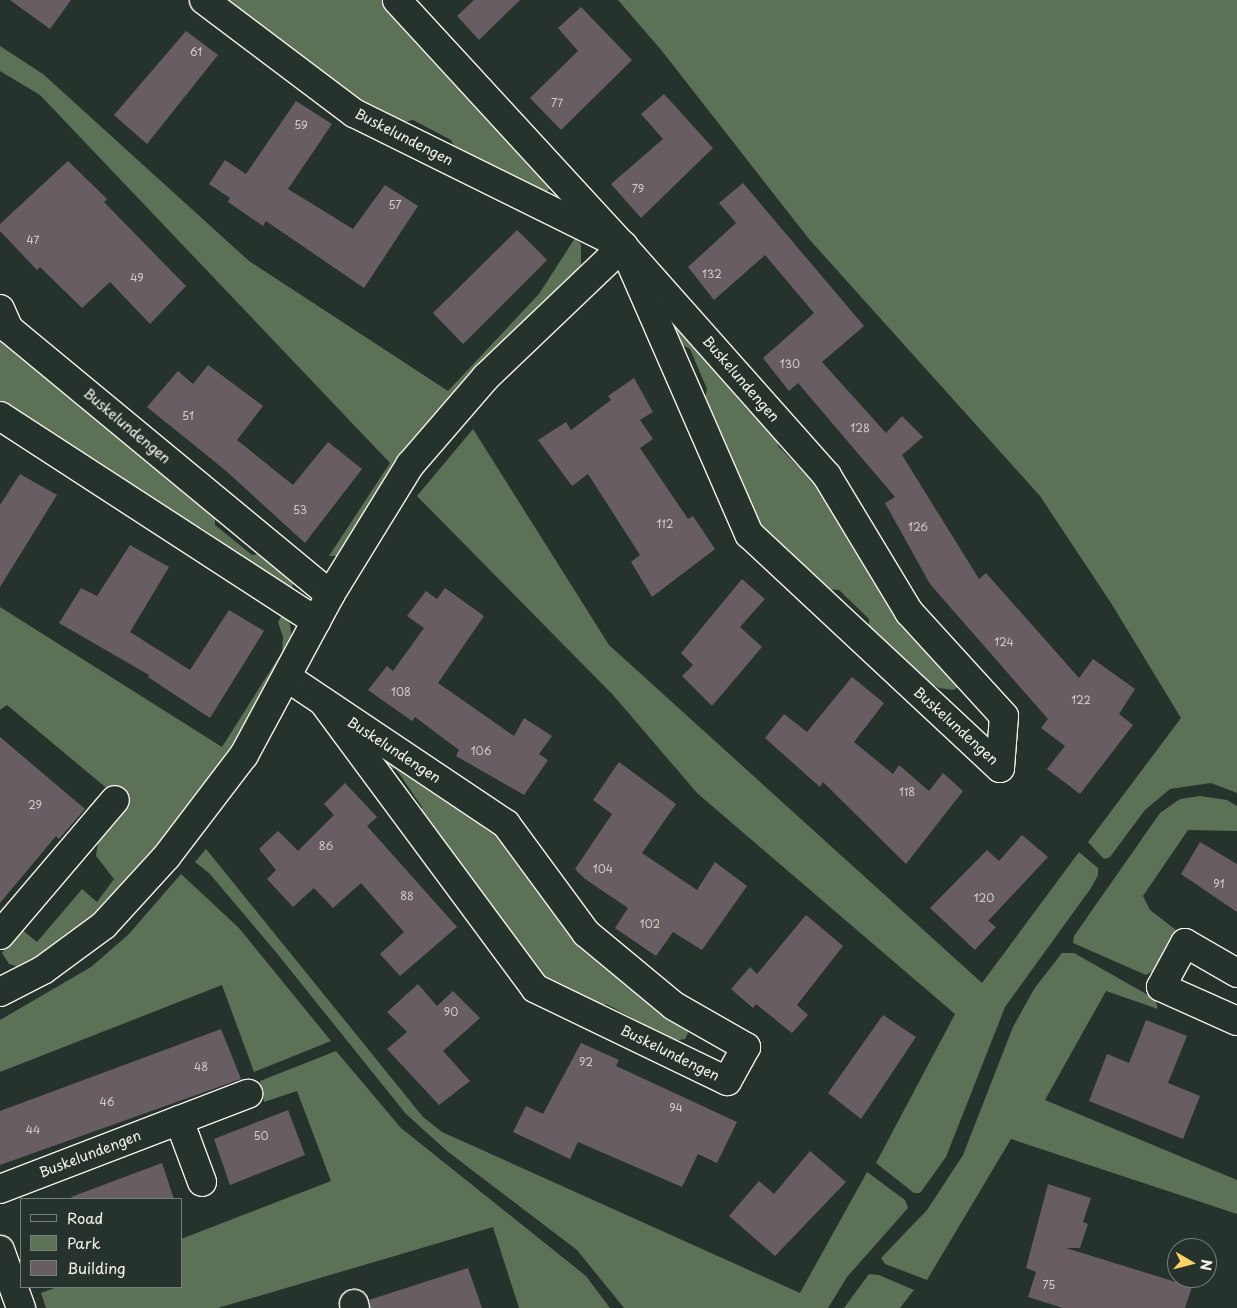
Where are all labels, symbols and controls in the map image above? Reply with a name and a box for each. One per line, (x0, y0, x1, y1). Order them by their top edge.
house number: 61 (190, 45, 202, 59)
house number: 77 (551, 96, 563, 110)
street label: Buskelundengen (352, 105, 456, 169)
house number: 59 (294, 118, 308, 132)
house number: 79 (632, 182, 644, 196)
house number: 57 (388, 198, 402, 212)
house number: 47 (27, 233, 39, 247)
house number: 132 (702, 267, 722, 281)
house number: 49 (130, 271, 144, 285)
street label: Buskelundengen (699, 333, 783, 425)
house number: 130 (780, 357, 800, 371)
street label: Buskelundengen (80, 385, 174, 467)
house number: 51 (182, 409, 194, 423)
house number: 128 (850, 421, 870, 435)
house number: 53 (293, 503, 307, 517)
house number: 112 (656, 517, 674, 531)
house number: 126 (908, 520, 928, 534)
house number: 124 (994, 635, 1014, 649)
street label: Buskelundengen (910, 684, 1002, 768)
house number: 108 (391, 685, 411, 699)
house number: 122 (1071, 693, 1091, 707)
street label: Buskelundengen (344, 714, 444, 786)
house number: 106 (471, 744, 491, 758)
house number: 118 (899, 785, 915, 799)
house number: 29 (28, 798, 42, 812)
house number: 86 (319, 839, 333, 853)
house number: 104 (593, 862, 613, 876)
house number: 91 (1213, 877, 1225, 891)
house number: 88 (400, 889, 414, 903)
house number: 120 (974, 891, 994, 905)
house number: 102 (640, 917, 660, 931)
house number: 90 (444, 1005, 458, 1019)
street label: Buskelundengen (618, 1022, 722, 1084)
house number: 92 (579, 1055, 593, 1069)
house number: 48 (194, 1060, 208, 1074)
house number: 46 (100, 1095, 114, 1109)
house number: 94 (669, 1101, 683, 1115)
house number: 44 (26, 1123, 40, 1137)
street label: Buskelundengen (37, 1127, 143, 1181)
house number: 50 (253, 1129, 269, 1143)
legend (20, 1198, 182, 1288)
text: Road (67, 1206, 103, 1229)
text: Park (67, 1231, 101, 1254)
north arrow (1167, 1238, 1217, 1288)
text: Building (67, 1256, 126, 1279)
text: N (1195, 1258, 1218, 1272)
house number: 75 (1043, 1278, 1055, 1292)

